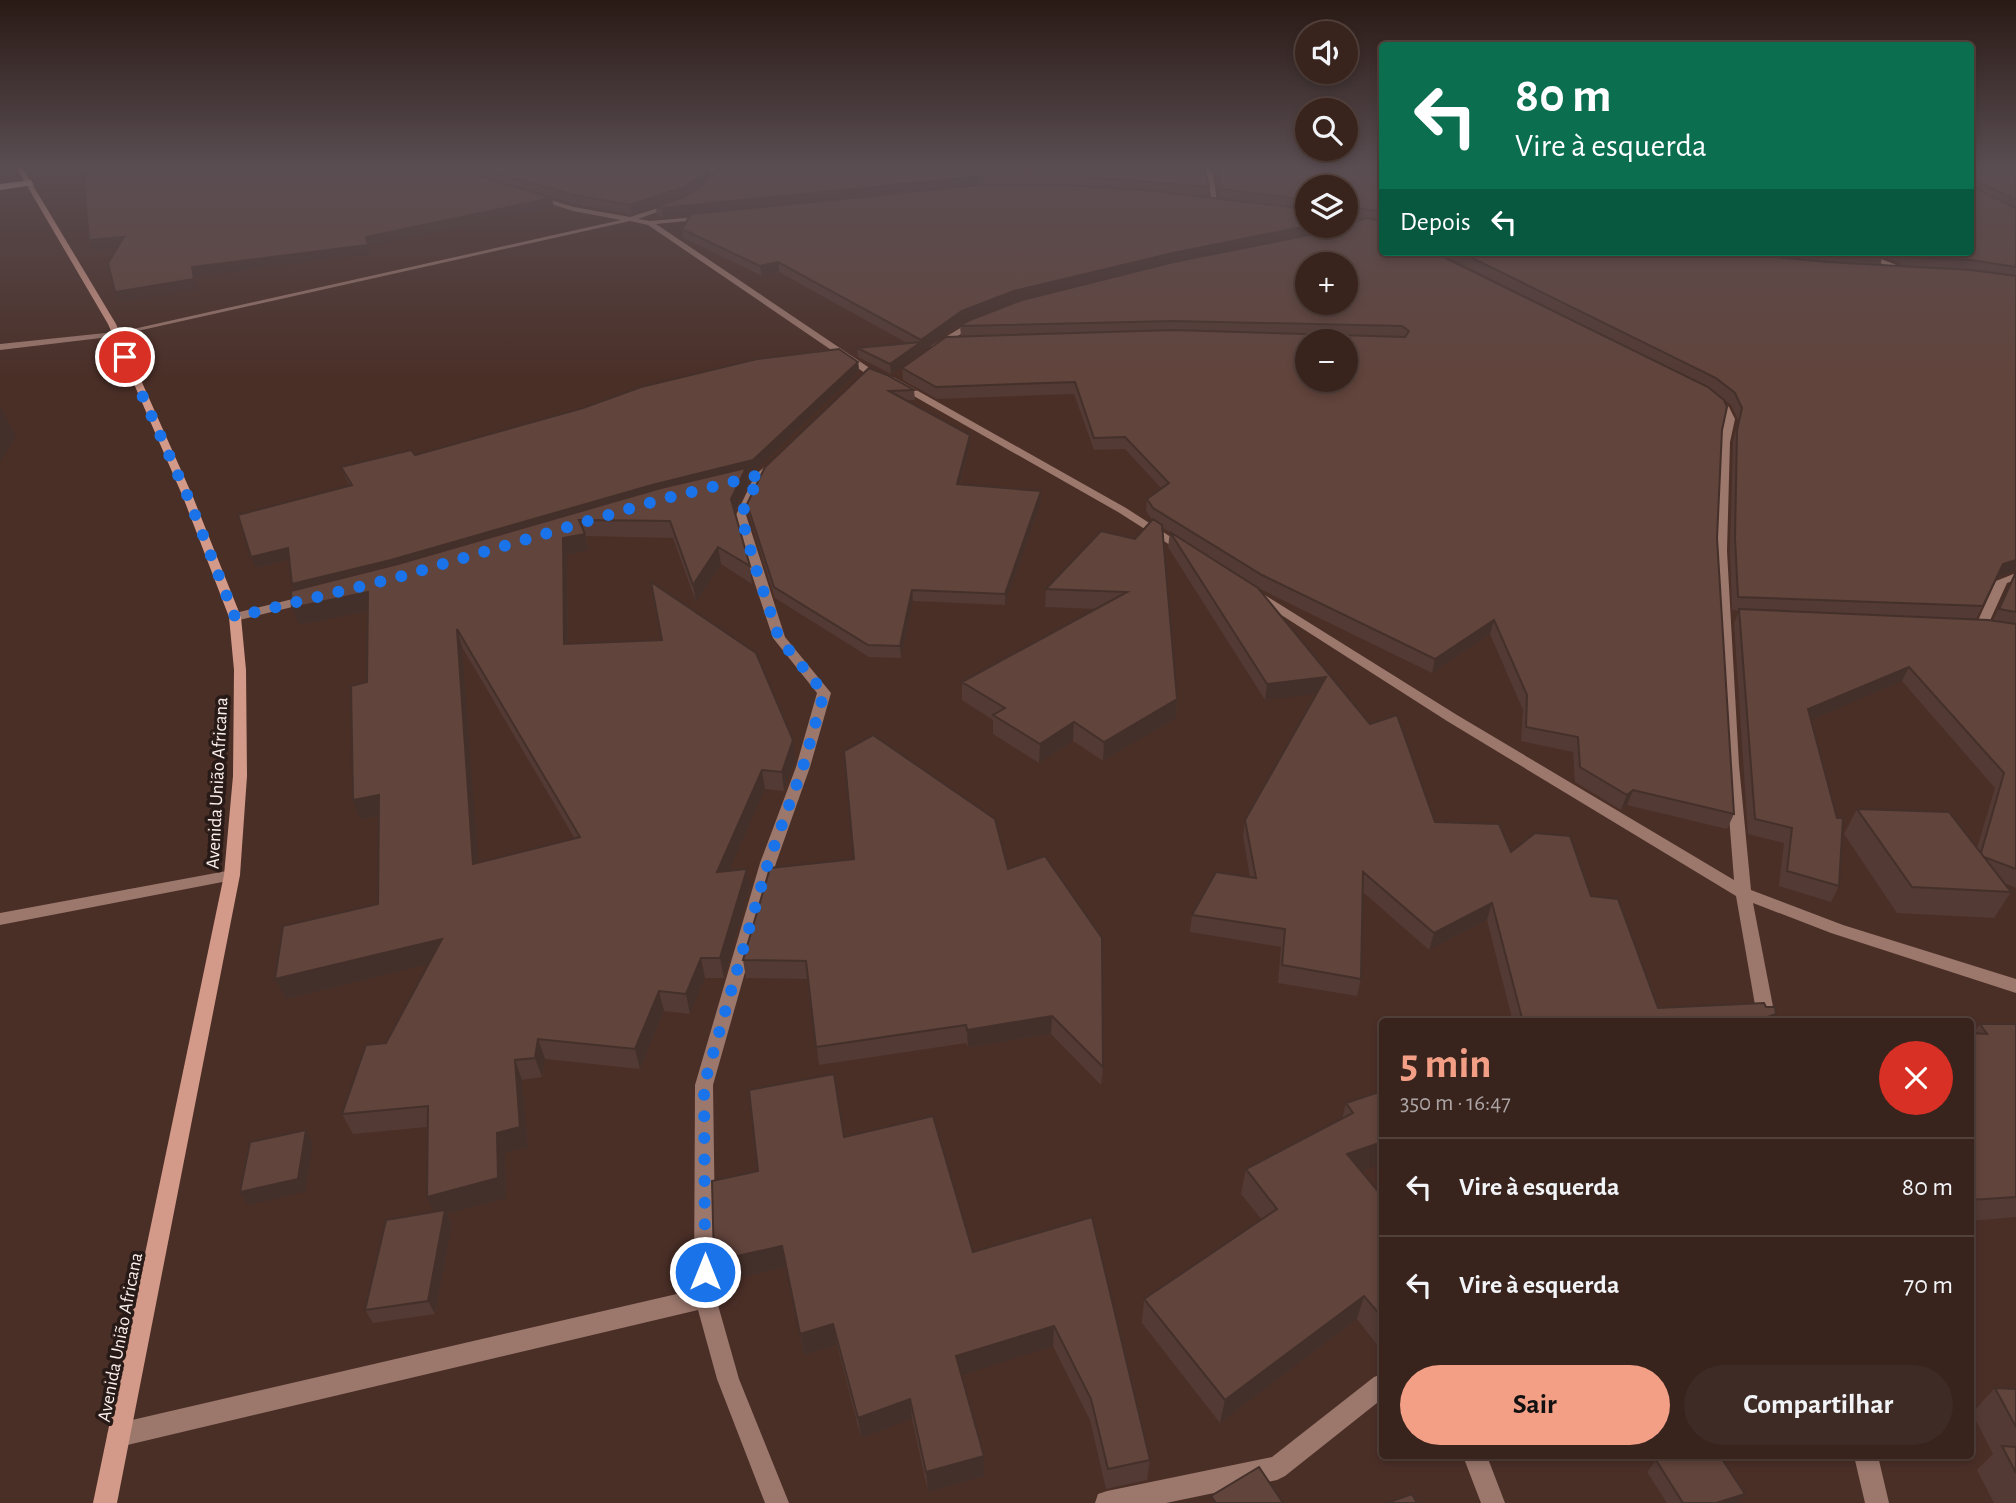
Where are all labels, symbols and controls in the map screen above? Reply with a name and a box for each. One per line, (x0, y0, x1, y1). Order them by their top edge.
map controls (1295, 21, 1358, 392)
button: sound (1295, 21, 1358, 84)
icon: left (1400, 70, 1491, 161)
text: 80 m (1515, 72, 1612, 121)
button: search (1295, 98, 1358, 161)
text: Vire à esquerda (1515, 130, 1707, 162)
button: layers (1295, 175, 1358, 238)
icon: left (1485, 203, 1523, 241)
text: Depois (1400, 209, 1471, 235)
button: + (1295, 252, 1358, 315)
pin (95, 327, 155, 387)
button: − (1295, 329, 1358, 392)
icon: arrive (106, 338, 144, 376)
street label: Avenida União Africana (204, 696, 232, 870)
button: close (1879, 1041, 1953, 1115)
text: 5 min (1400, 1043, 1492, 1085)
text: 350 m · 16:47 (1400, 1092, 1511, 1115)
icon: left (1400, 1168, 1438, 1206)
text: Vire à esquerda (1459, 1174, 1620, 1200)
text: 80 m (1902, 1174, 1953, 1200)
position arrow (668, 1235, 742, 1309)
street label: Avenida União Africana (95, 1251, 146, 1424)
icon: left (1400, 1266, 1438, 1304)
text: Vire à esquerda (1459, 1272, 1620, 1298)
text: 70 m (1903, 1272, 1953, 1298)
button: Sair (1400, 1365, 1670, 1445)
button: Compartilhar (1684, 1365, 1953, 1445)

